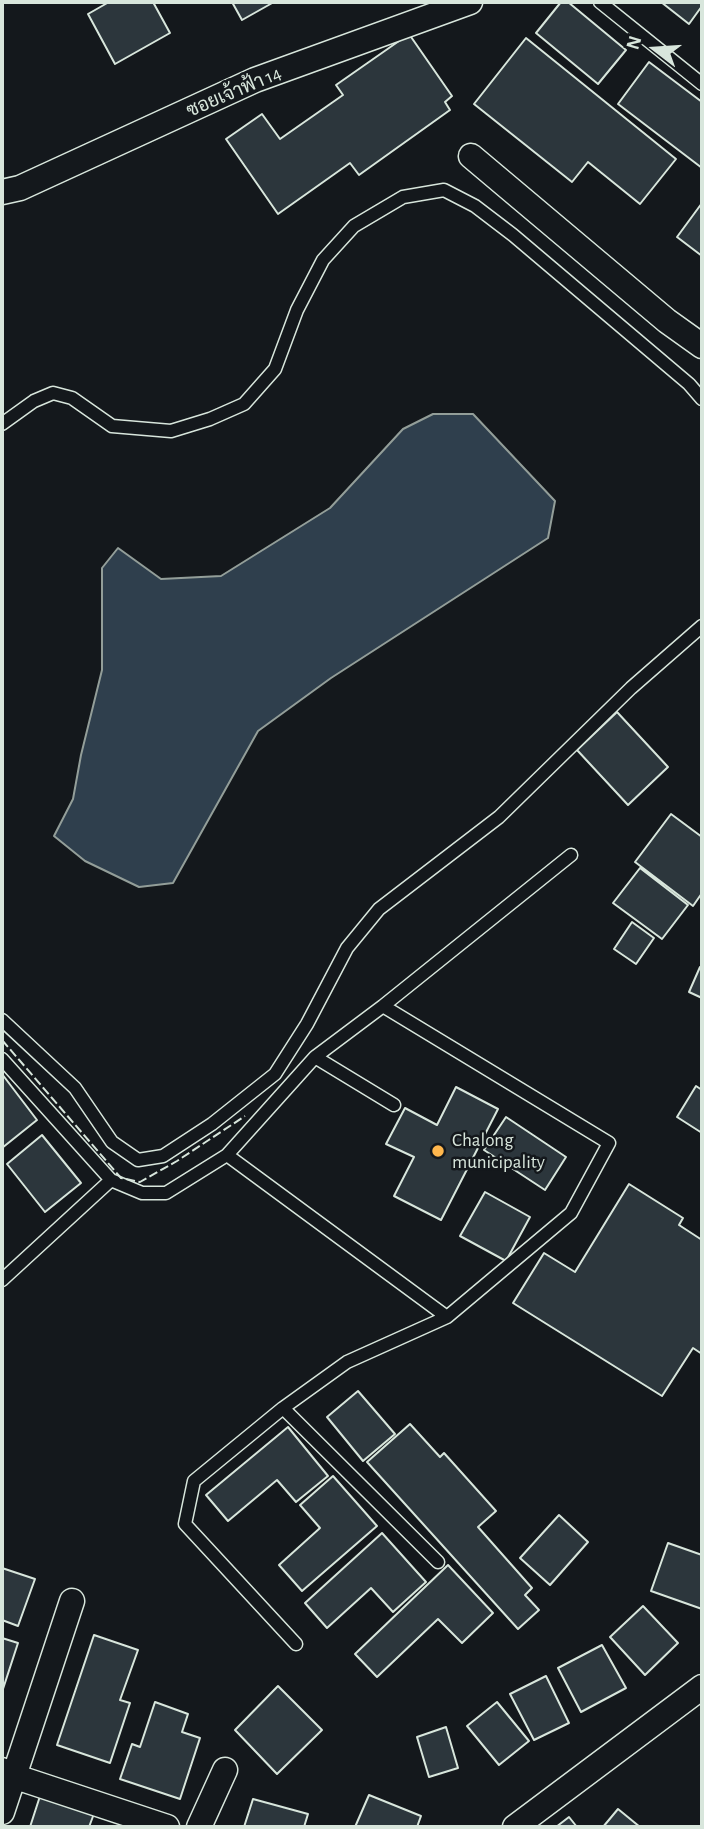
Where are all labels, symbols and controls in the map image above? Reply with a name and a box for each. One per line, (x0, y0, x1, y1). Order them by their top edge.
north arrow (620, 14, 690, 84)
text: N (623, 34, 645, 52)
street label: ซอยเจ้าฟ้า 14 (183, 62, 285, 122)
place label: Chalong municipality (452, 1129, 545, 1173)
marker: Chalong municipality (430, 1143, 446, 1159)

